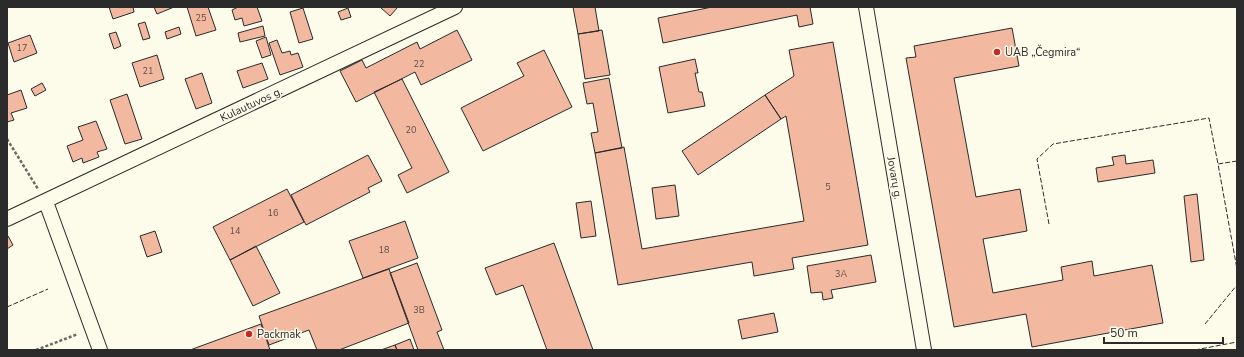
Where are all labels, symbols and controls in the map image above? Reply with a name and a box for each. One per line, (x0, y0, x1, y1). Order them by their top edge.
house number: 25 (196, 12, 206, 24)
house number: 17 (17, 42, 27, 54)
place label: UAB „Čegmira“ (1005, 44, 1080, 60)
marker: UAB „Čegmira“ (992, 47, 1002, 57)
house number: 22 (414, 58, 424, 70)
house number: 21 (143, 65, 153, 77)
street label: Kulautuvos g. (218, 83, 285, 125)
house number: 20 (406, 124, 416, 136)
street label: Jovarų g. (883, 155, 906, 201)
house number: 5 (825, 181, 831, 193)
house number: 16 (268, 207, 278, 219)
house number: 14 (230, 225, 241, 237)
house number: 18 (379, 244, 389, 256)
house number: 3A (835, 268, 847, 280)
house number: 3B (413, 304, 425, 316)
scale bar (1104, 319, 1223, 345)
text: 50 m (1110, 325, 1138, 341)
place label: Packmak (257, 327, 301, 342)
marker: Packmak (244, 329, 254, 339)

